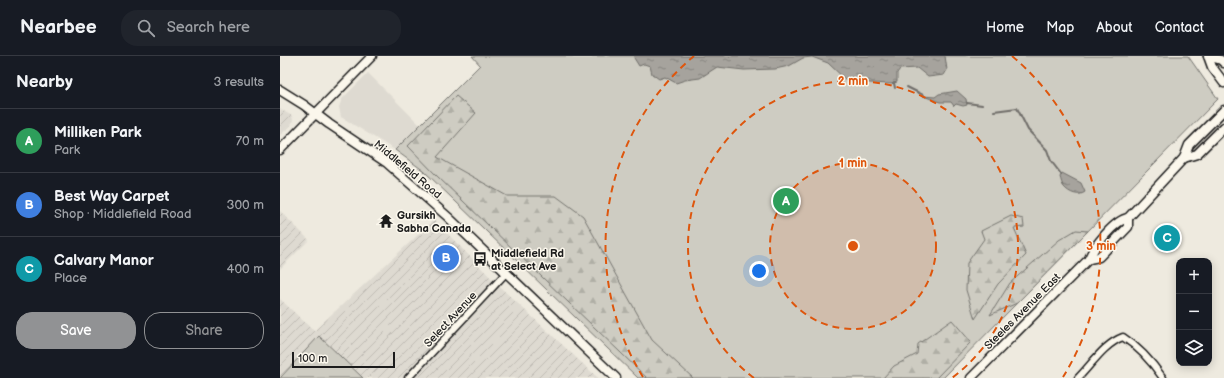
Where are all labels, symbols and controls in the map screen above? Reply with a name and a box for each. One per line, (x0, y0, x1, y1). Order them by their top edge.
search box (121, 10, 401, 46)
text: Nearbee (20, 16, 97, 39)
icon: search (135, 17, 157, 39)
text: Search here (167, 18, 250, 37)
text: Home (986, 19, 1024, 36)
text: Map (1046, 19, 1074, 36)
text: About (1096, 19, 1133, 36)
text: Contact (1155, 19, 1204, 36)
text: Nearby (16, 72, 73, 92)
text: 3 results (213, 74, 264, 90)
text: 2 min (838, 74, 868, 89)
text: Milliken Park (54, 123, 142, 142)
text: A (25, 133, 33, 149)
text: 70 m (236, 133, 264, 149)
street label: Middlefield Road (371, 138, 444, 201)
text: Park (54, 142, 80, 158)
text: 1 min (839, 156, 867, 171)
pin: A (773, 186, 799, 216)
text: Best Way Carpet (54, 187, 169, 206)
text: B (24, 197, 34, 213)
text: 300 m (226, 197, 264, 213)
text: Shop · Middlefield Road (54, 206, 191, 222)
place label: Gursikh Sabha Canada (397, 209, 471, 235)
temple icon: Gursikh Sabha Canada (378, 213, 394, 229)
pin: C (1154, 223, 1180, 253)
centre of rings (846, 239, 860, 253)
text: 3 min (1086, 239, 1116, 254)
pin: B (433, 243, 459, 273)
place label: Middlefield Rd at Select Ave (491, 247, 564, 273)
text: Calvary Manor (54, 251, 154, 270)
bus stop icon: Middlefield Rd at Select Ave (472, 251, 488, 267)
map controls (1176, 258, 1212, 366)
button: + (1176, 258, 1212, 294)
text: C (24, 261, 34, 277)
text: 400 m (227, 261, 264, 277)
your location (749, 261, 769, 281)
text: Place (54, 270, 87, 286)
street label: Steeles Avenue East (982, 270, 1064, 352)
street label: Select Avenue (421, 289, 480, 350)
button: − (1176, 294, 1212, 330)
button: Save (16, 312, 136, 349)
button: Share (144, 312, 264, 349)
button: layers (1176, 330, 1212, 366)
scale bar (292, 350, 395, 369)
text: 100 m (298, 352, 327, 365)

